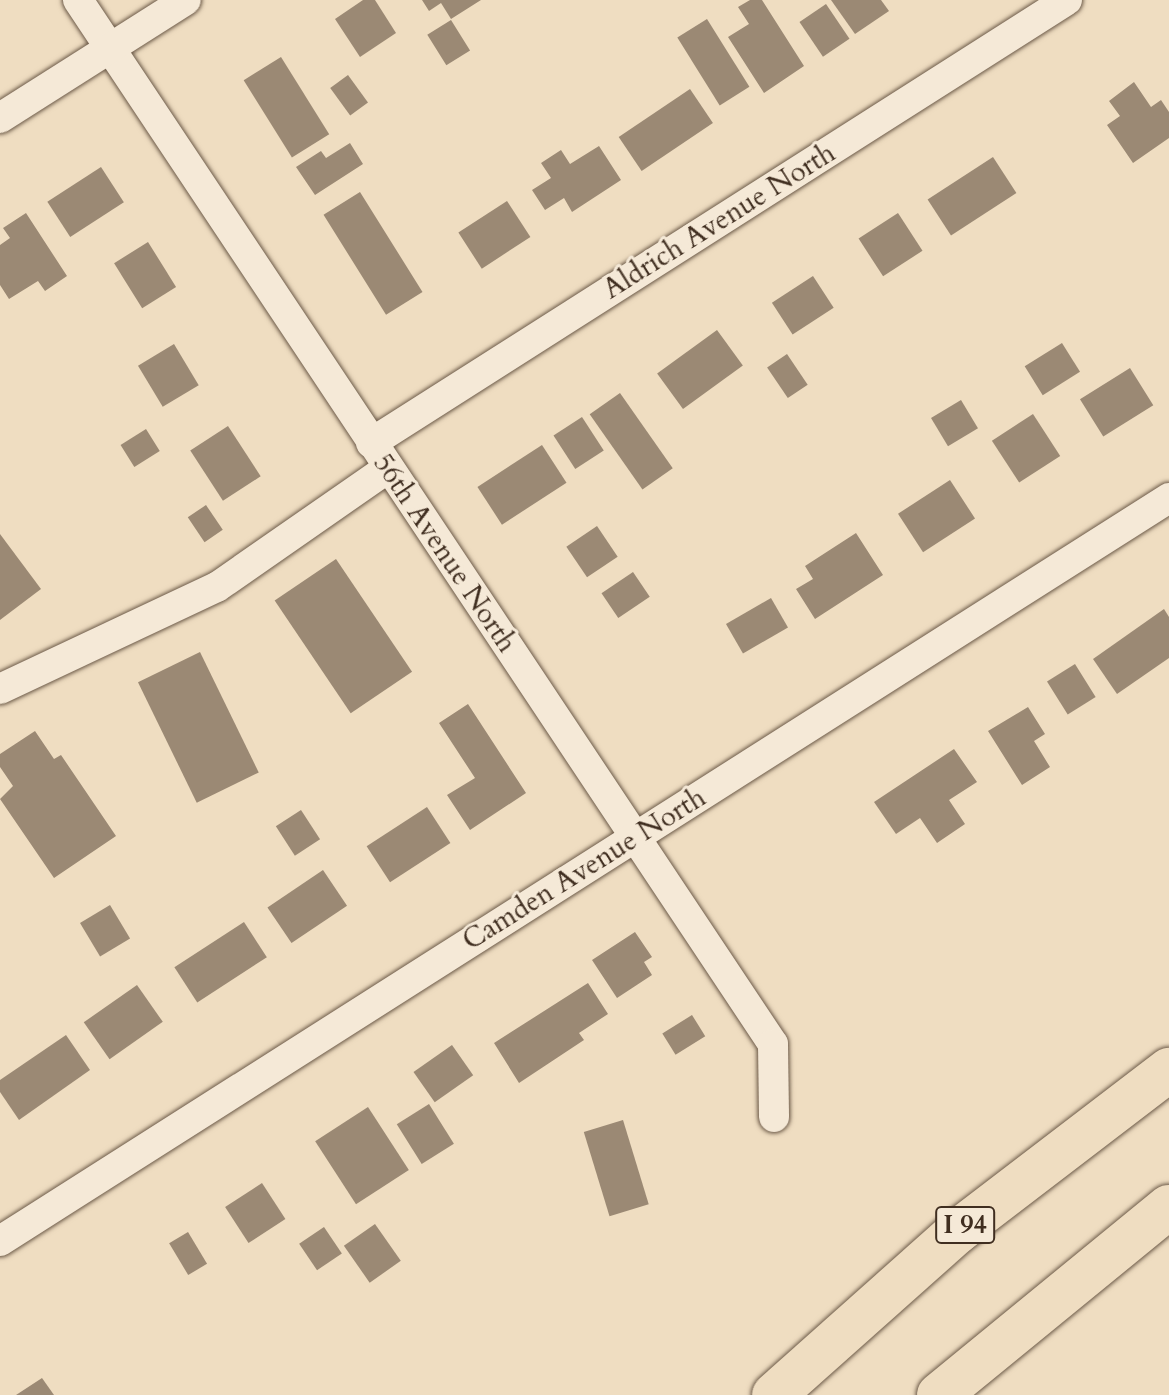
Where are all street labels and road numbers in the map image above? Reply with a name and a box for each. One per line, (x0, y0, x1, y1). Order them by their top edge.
street label: Aldrich Avenue North (597, 136, 841, 306)
street label: 56th Avenue North (366, 447, 524, 659)
street label: Camden Avenue North (456, 781, 712, 957)
road number: I 94 (935, 1203, 995, 1247)

